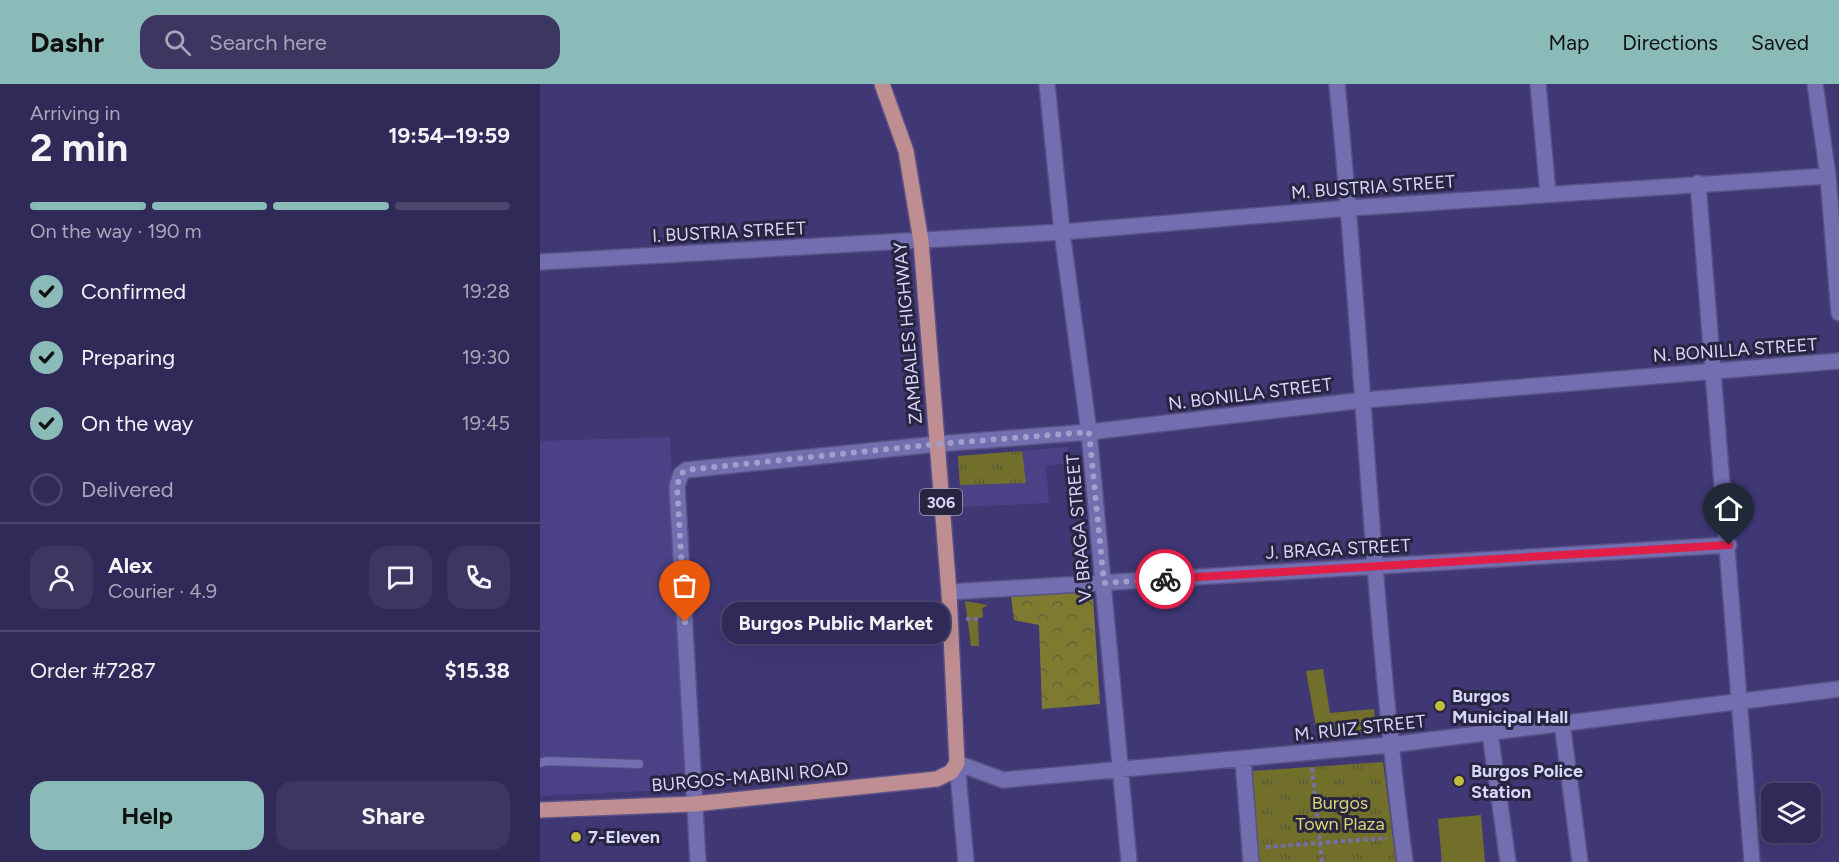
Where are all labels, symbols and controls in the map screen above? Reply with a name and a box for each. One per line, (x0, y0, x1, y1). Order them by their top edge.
search box (140, 15, 560, 69)
text: Dashr (30, 25, 104, 59)
icon: search (161, 26, 194, 59)
text: Search here (209, 29, 327, 56)
text: Map (1548, 30, 1589, 55)
text: Directions (1622, 30, 1718, 55)
text: Saved (1751, 30, 1809, 55)
text: Arriving in (30, 101, 120, 125)
text: 19:54–19:59 (388, 122, 510, 149)
text: 2 min (30, 124, 128, 171)
street label: M. BUSTRIA STREET (1290, 170, 1456, 204)
street label: I. BUSTRIA STREET (651, 217, 807, 247)
text: On the way · 190 m (30, 219, 202, 243)
street label: ZAMBALES HIGHWAY (889, 241, 927, 425)
icon: check (30, 275, 63, 308)
text: Confirmed (81, 278, 186, 305)
text: 19:28 (462, 279, 510, 303)
street label: N. BONILLA STREET (1652, 333, 1818, 367)
icon: check (30, 341, 63, 374)
text: Preparing (81, 344, 175, 371)
text: 19:30 (462, 345, 510, 369)
street label: N. BONILLA STREET (1167, 373, 1333, 415)
icon: check (30, 407, 63, 440)
text: On the way (81, 410, 193, 437)
text: 19:45 (461, 411, 510, 435)
street label: V. BRAGA STREET (1062, 453, 1096, 603)
text: Delivered (81, 476, 174, 503)
pin (1703, 483, 1754, 545)
road number: 306 (920, 489, 962, 515)
icon: home (1712, 492, 1745, 525)
street label: J. BRAGA STREET (1265, 534, 1411, 564)
button: person (30, 546, 93, 609)
button: chat (369, 546, 432, 609)
button: phone (447, 546, 510, 609)
courier (1135, 549, 1195, 609)
text: Alex (108, 552, 153, 579)
pin (659, 560, 710, 622)
icon: bike (1149, 563, 1182, 596)
icon: bag (668, 569, 701, 602)
text: Courier · 4.9 (108, 579, 217, 603)
callout: Burgos Public Market (721, 601, 949, 643)
text: Burgos Public Market (739, 611, 933, 635)
text: Order #7287 (30, 657, 156, 684)
text: $15.38 (445, 657, 510, 684)
place label: Burgos Municipal Hall (1452, 685, 1568, 728)
marker: Burgos Municipal Hall (1433, 699, 1447, 713)
street label: M. RUIZ STREET (1293, 710, 1427, 746)
street label: BURGOS-MABINI ROAD (651, 757, 849, 797)
place label: Burgos Police Station (1471, 760, 1583, 803)
marker: Burgos Police Station (1452, 774, 1466, 788)
button: Help (30, 781, 264, 850)
button: Share (276, 781, 510, 850)
map controls (1761, 783, 1821, 843)
button: layers (1761, 783, 1821, 843)
park label: Burgos Town Plaza (1295, 792, 1385, 835)
place label: 7-Eleven (588, 826, 660, 848)
marker: 7-Eleven (569, 830, 583, 844)

